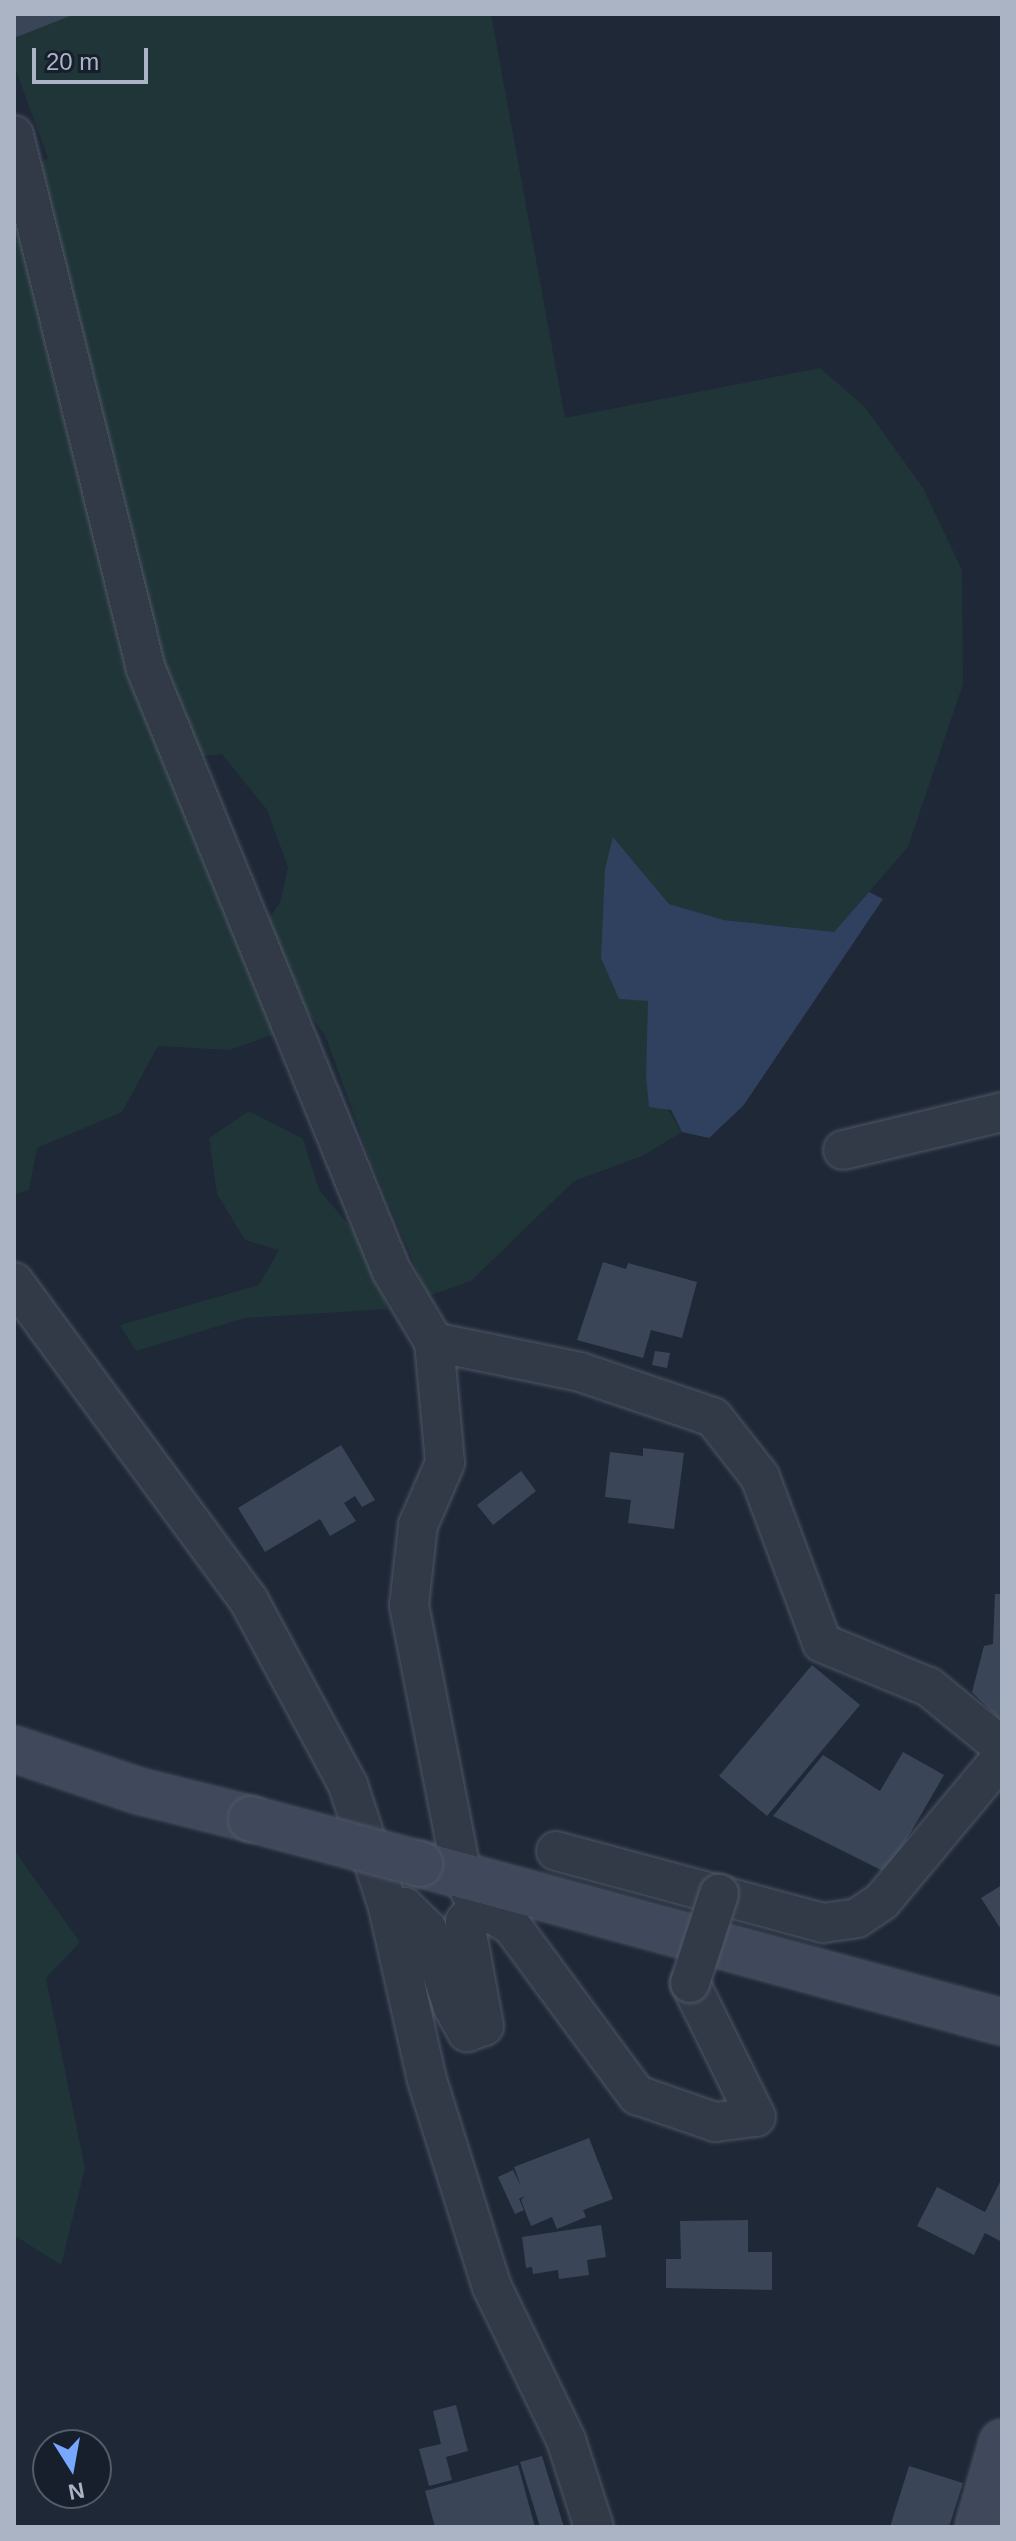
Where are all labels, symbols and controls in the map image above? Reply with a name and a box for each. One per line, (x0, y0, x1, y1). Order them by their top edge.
scale bar (36, 32, 152, 82)
text: 20 m (46, 48, 99, 75)
north arrow (32, 2429, 112, 2509)
text: N (66, 2477, 86, 2505)

